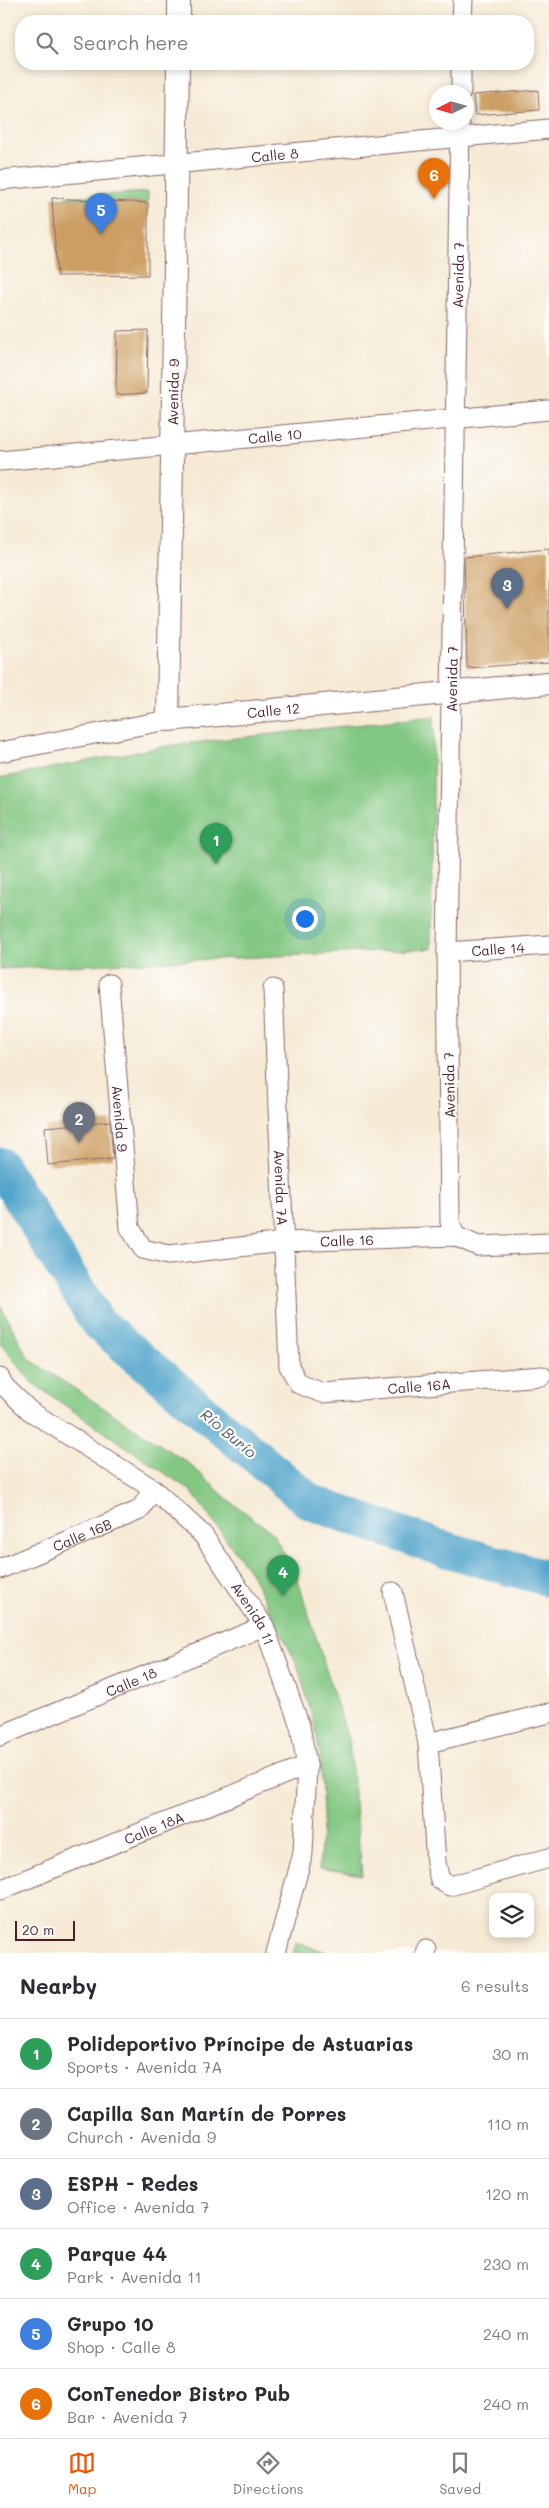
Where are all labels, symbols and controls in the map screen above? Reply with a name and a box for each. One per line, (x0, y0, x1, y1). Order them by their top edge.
search box (15, 15, 534, 70)
icon: search (33, 29, 61, 57)
text: Search here (73, 30, 189, 55)
north arrow (429, 85, 474, 130)
street label: Calle 8 (250, 143, 299, 166)
pin: 6 (418, 158, 450, 199)
pin: 5 (85, 193, 117, 234)
street label: Avenida 7 (448, 241, 468, 308)
street label: Avenida 9 (163, 358, 183, 426)
street label: Calle 10 (247, 423, 303, 447)
pin: 3 (491, 568, 523, 609)
street label: Avenida 7 (441, 645, 461, 712)
street label: Calle 12 (246, 698, 301, 722)
pin: 1 (200, 823, 232, 864)
your location (292, 906, 318, 932)
street label: Calle 14 (471, 937, 526, 960)
street label: Avenida 7 (439, 1051, 459, 1118)
street label: Avenida 9 (108, 1084, 133, 1153)
pin: 2 (63, 1102, 95, 1143)
street label: Avenida 7A (270, 1149, 293, 1226)
street label: Calle 16 (320, 1229, 374, 1250)
street label: Calle 16A (387, 1374, 451, 1397)
water label: Río Burío (197, 1404, 261, 1462)
street label: Calle 16B (50, 1514, 114, 1555)
pin: 4 (267, 1555, 299, 1596)
street label: Avenida 11 (227, 1578, 280, 1647)
street label: Calle 18 (103, 1662, 160, 1700)
street label: Calle 18A (121, 1807, 187, 1848)
map controls (489, 1893, 534, 1938)
button: layers (489, 1893, 534, 1938)
scale bar (15, 1918, 75, 1941)
text: 20 m (22, 1920, 54, 1939)
text: Nearby (20, 1972, 97, 1999)
text: 6 results (461, 1975, 529, 1996)
text: Polideportivo Príncipe de Astuarias (67, 2031, 413, 2056)
text: 1 (32, 2043, 40, 2064)
text: 30 m (492, 2043, 529, 2064)
text: Sports · Avenida 7A (67, 2056, 222, 2077)
text: Capilla San Martín de Porres (67, 2101, 346, 2126)
text: 2 (32, 2113, 40, 2134)
text: 110 m (487, 2113, 529, 2134)
text: Church · Avenida 9 (67, 2126, 216, 2147)
text: ESPH - Redes (67, 2171, 198, 2196)
text: 3 (31, 2183, 41, 2204)
text: 120 m (485, 2183, 529, 2204)
text: Office · Avenida 7 (67, 2196, 209, 2217)
text: Parque 44 (67, 2241, 167, 2266)
text: 4 (31, 2253, 41, 2274)
text: 230 m (483, 2253, 529, 2274)
text: Park · Avenida 11 (67, 2266, 202, 2287)
text: Grupo 10 (67, 2311, 153, 2336)
text: 5 (31, 2323, 41, 2344)
text: 240 m (483, 2323, 529, 2344)
text: Shop · Calle 8 (67, 2336, 176, 2357)
text: ConTenedor Bistro Pub (67, 2381, 290, 2406)
text: 6 (31, 2393, 41, 2414)
text: 240 m (483, 2393, 529, 2414)
text: Bar · Avenida 7 (67, 2406, 188, 2427)
tab: Map (68, 2449, 96, 2498)
tab: Directions (232, 2449, 304, 2498)
tab: Saved (439, 2449, 481, 2498)

